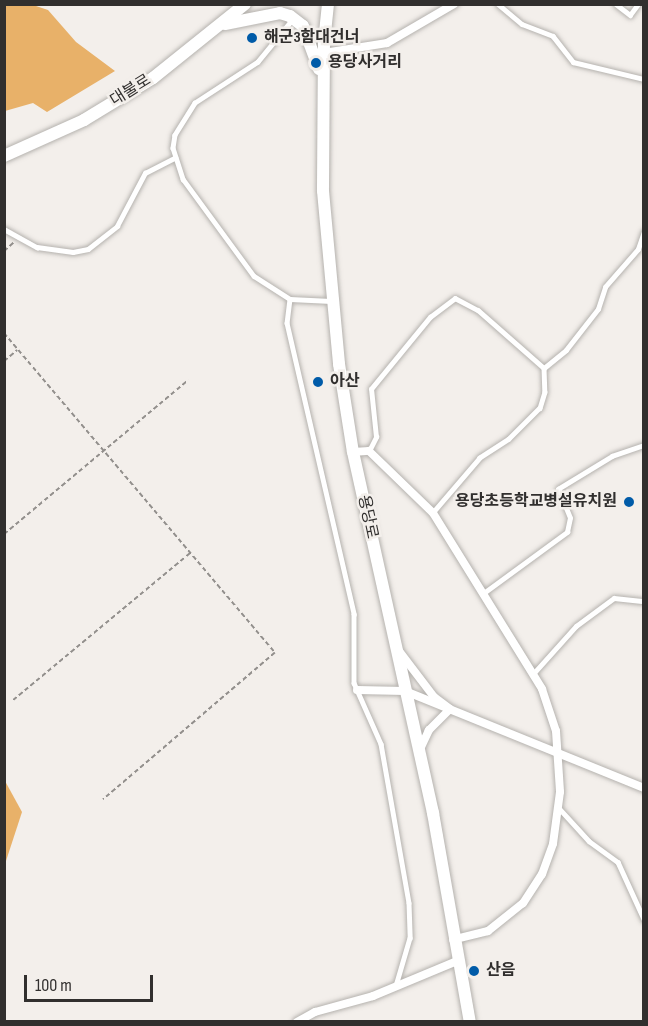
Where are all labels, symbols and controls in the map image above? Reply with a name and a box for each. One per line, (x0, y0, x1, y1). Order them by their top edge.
place label: 해군3함대건너 (264, 28, 359, 48)
marker: 해군3함대건너 (245, 31, 259, 45)
place label: 용당사거리 (328, 53, 402, 73)
marker: 용당사거리 (309, 56, 323, 70)
street label: 대불로 (107, 71, 155, 111)
place label: 아산 (330, 372, 359, 392)
marker: 아산 (311, 375, 325, 389)
place label: 용당초등학교병설유치원 (455, 492, 617, 512)
street label: 용당로 (353, 493, 381, 541)
marker: 용당초등학교병설유치원 (622, 495, 636, 509)
place label: 산음 (486, 961, 515, 981)
scale bar (27, 963, 156, 1001)
marker: 산음 (467, 964, 481, 978)
text: 100 m (35, 975, 72, 996)

